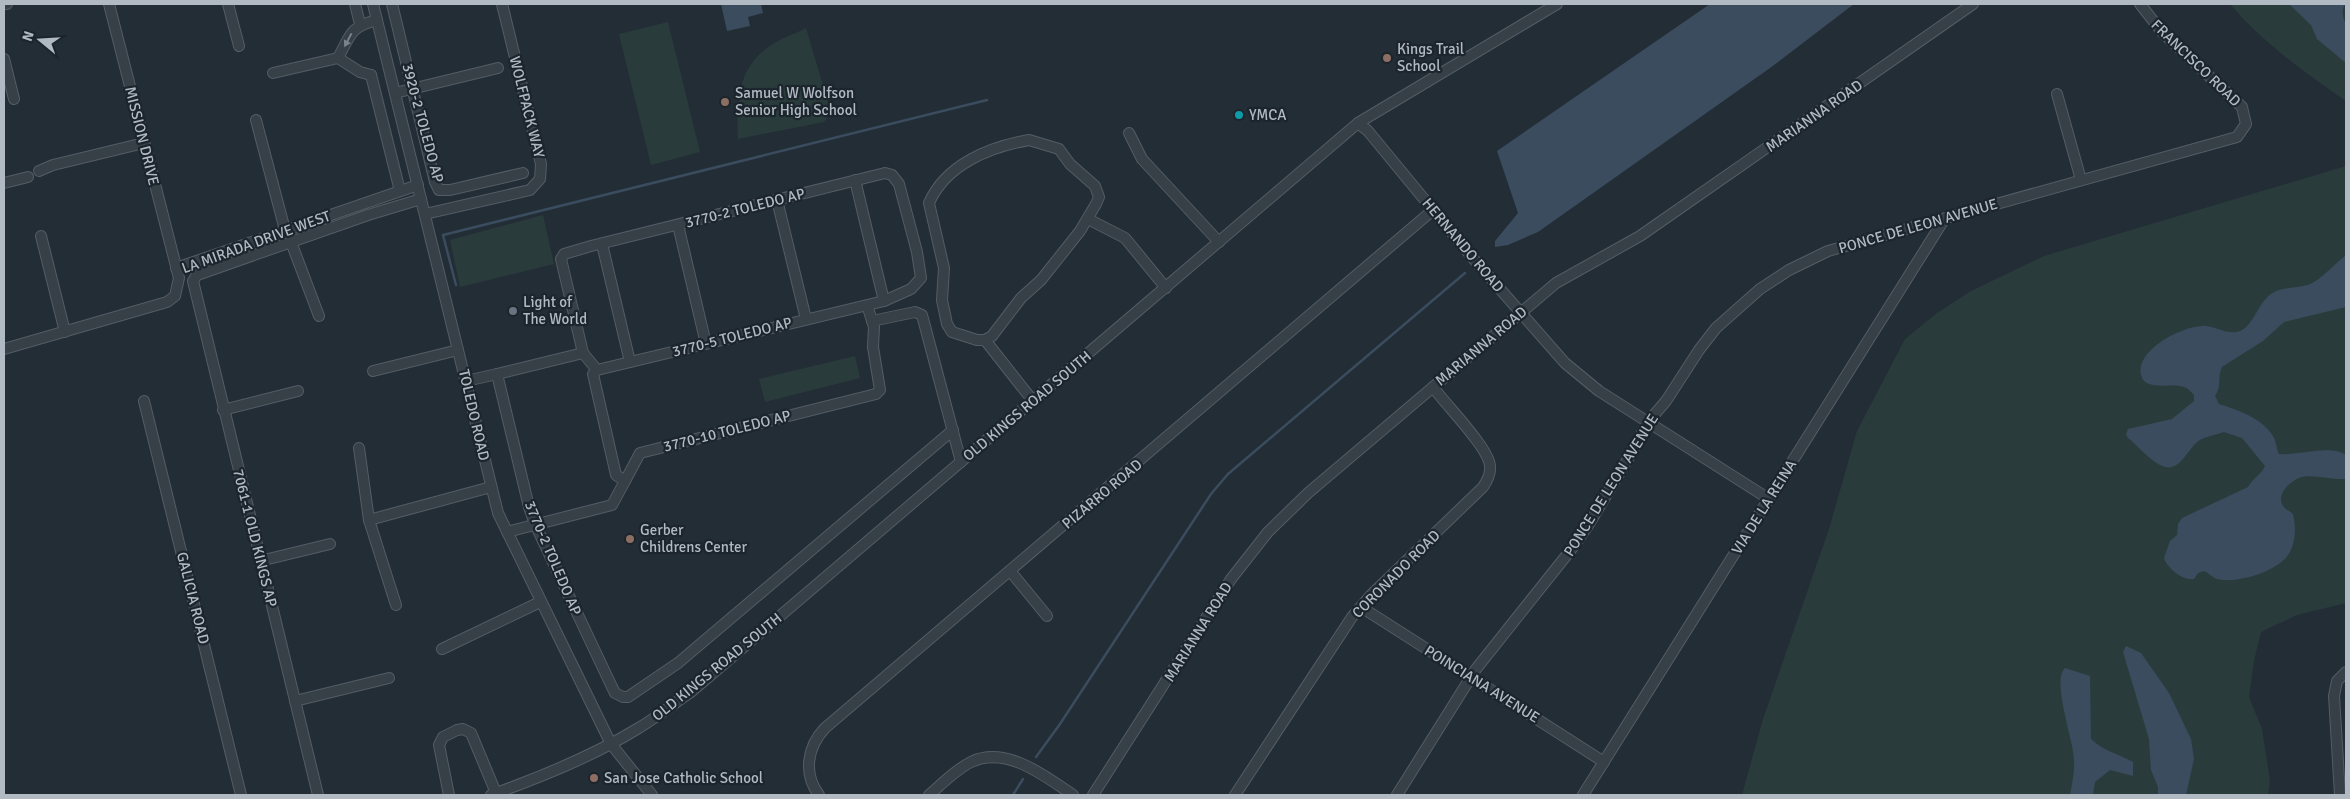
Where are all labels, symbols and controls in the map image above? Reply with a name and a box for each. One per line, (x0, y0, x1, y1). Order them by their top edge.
north arrow (15, 15, 65, 65)
street label: FRANCISCO ROAD (2148, 16, 2244, 110)
text: N (19, 29, 38, 43)
one-way arrow (344, 33, 352, 47)
place label: Kings Trail School (1397, 40, 1464, 75)
marker: Kings Trail School (1381, 52, 1393, 64)
street label: WOLFPACK WAY (506, 54, 548, 160)
street label: 3920-2 TOLEDO AP (398, 61, 448, 185)
street label: MARIANNA ROAD (1762, 76, 1866, 156)
place label: Samuel W Wolfson Senior High School (735, 84, 857, 119)
street label: MISSION DRIVE (121, 85, 163, 187)
marker: Samuel W Wolfson Senior High School (719, 96, 731, 108)
place label: YMCA (1249, 106, 1287, 124)
marker: YMCA (1233, 109, 1245, 121)
street label: 3770-2 TOLEDO AP (683, 184, 807, 232)
street label: HERNANDO ROAD (1418, 194, 1508, 296)
street label: PONCE DE LEON AVENUE (1836, 195, 2000, 257)
street label: LA MIRADA DRIVE WEST (179, 206, 333, 277)
place label: Light of The World (523, 293, 587, 328)
street label: MARIANNA ROAD (1432, 302, 1530, 390)
marker: Light of The World (507, 305, 519, 317)
street label: 3770-5 TOLEDO AP (670, 313, 794, 361)
street label: OLD KINGS ROAD SOUTH (959, 347, 1095, 465)
street label: TOLEDO ROAD (455, 368, 493, 462)
street label: 3770-10 TOLEDO AP (661, 406, 793, 456)
street label: PONCE DE LEON AVENUE (1560, 410, 1662, 560)
street label: PIZARRO ROAD (1058, 455, 1146, 533)
street label: VIA DE LA REINA (1728, 456, 1800, 558)
street label: 7061-1 OLD KINGS AP (229, 467, 281, 609)
street label: 3770-2 TOLEDO AP (521, 498, 585, 618)
place label: Gerber Childrens Center (640, 521, 748, 556)
street label: CORONADO ROAD (1348, 526, 1444, 622)
marker: Gerber Childrens Center (624, 533, 636, 545)
street label: GALICIA ROAD (173, 550, 213, 646)
street label: MARIANNA ROAD (1160, 579, 1236, 685)
street label: OLD KINGS ROAD SOUTH (648, 609, 786, 725)
street label: POINCIANA AVENUE (1421, 641, 1543, 727)
place label: San Jose Catholic School (604, 769, 763, 787)
marker: San Jose Catholic School (588, 772, 600, 784)

